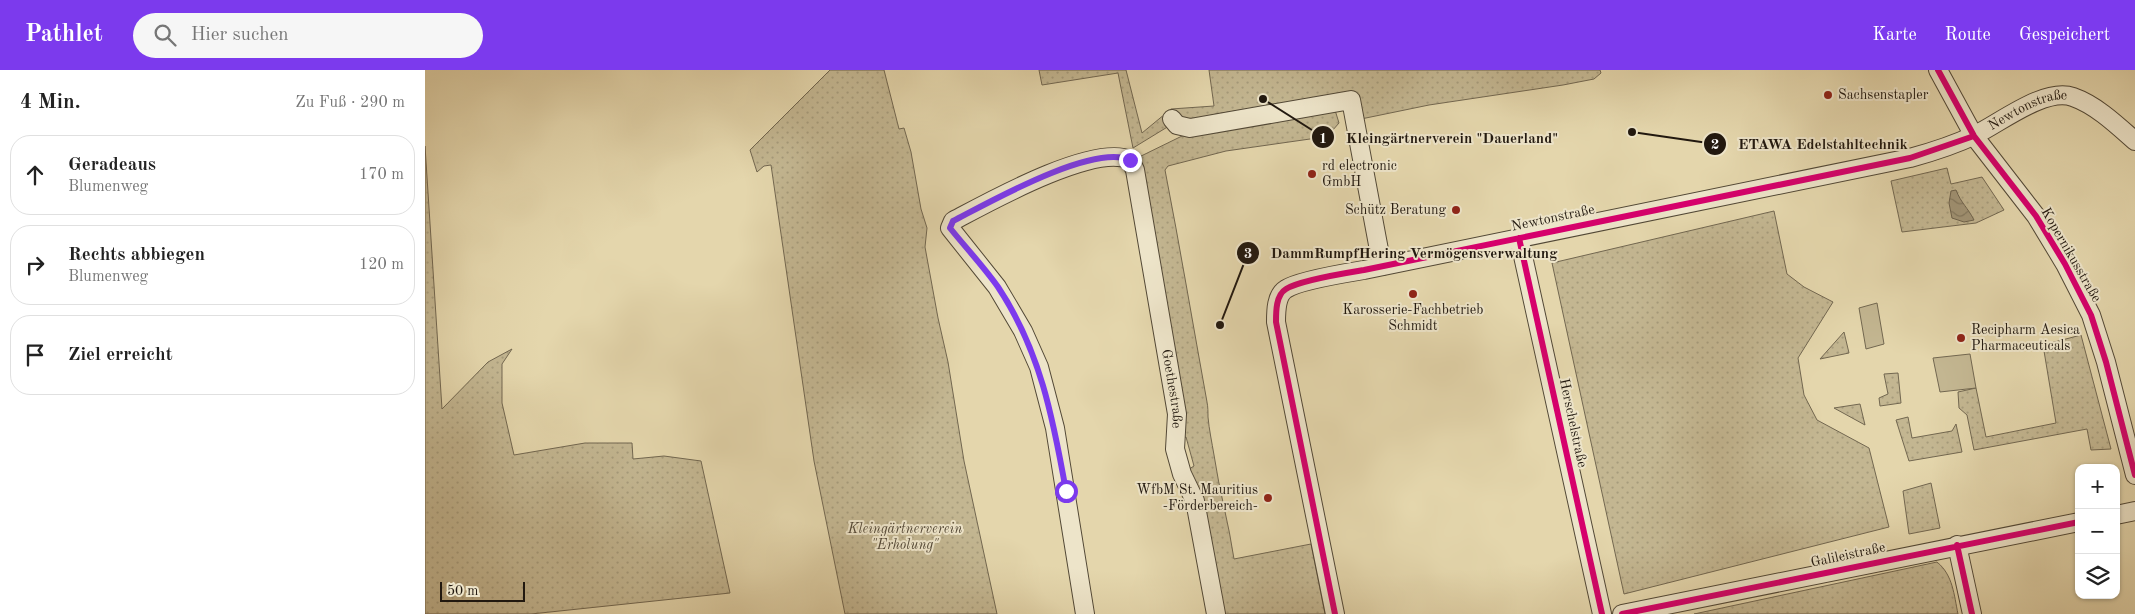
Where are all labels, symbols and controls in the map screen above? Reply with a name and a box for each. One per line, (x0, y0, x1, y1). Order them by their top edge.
search box (133, 13, 483, 58)
icon: search (151, 21, 179, 49)
text: Pathlet (25, 23, 103, 47)
text: Hier suchen (191, 26, 289, 45)
text: Karte (1872, 26, 1917, 44)
text: Route (1945, 26, 1991, 44)
text: Gespeichert (2019, 26, 2110, 44)
place label: Sachsenstapler (1838, 88, 1929, 102)
street label: Newtonstraße (1986, 88, 2068, 133)
marker: Sachsenstapler (1822, 89, 1834, 101)
text: 4 Min. (20, 92, 81, 113)
text: Zu Fuß · 290 m (295, 95, 405, 111)
callout: Kleingärtnerverein "Dauerland" (1311, 122, 1568, 152)
callout: ETAWA Edelstahltechnik (1703, 129, 1918, 159)
text: 1 (1319, 132, 1327, 147)
text: Kleingärtnerverein "Dauerland" (1346, 132, 1558, 147)
text: 2 (1711, 138, 1719, 153)
text: ETAWA Edelstahltechnik (1738, 138, 1909, 153)
route end (1119, 149, 1142, 172)
text: Geradeaus (68, 156, 156, 175)
place label: rd electronic GmbH (1322, 159, 1397, 189)
icon: ahead (21, 161, 49, 189)
text: 170 m (359, 167, 404, 183)
marker: rd electronic GmbH (1306, 168, 1318, 180)
text: Blumenweg (68, 179, 148, 195)
street label: Newtonstraße (1510, 202, 1596, 234)
place label: Schütz Beratung (1345, 203, 1446, 217)
marker: Schütz Beratung (1450, 204, 1462, 216)
street label: Kopernikusstraße (2038, 205, 2104, 305)
callout: DammRumpfHering Vermögensverwaltung (1235, 238, 1567, 268)
text: Rechts abbiegen (68, 246, 205, 265)
text: 3 (1244, 247, 1252, 262)
text: DammRumpfHering Vermögensverwaltung (1270, 247, 1558, 262)
icon: right (21, 251, 49, 279)
text: 120 m (359, 257, 404, 273)
text: Blumenweg (68, 269, 148, 285)
marker: Karosserie-Fachbetrieb Schmidt (1407, 288, 1419, 300)
place label: Karosserie-Fachbetrieb Schmidt (1343, 303, 1483, 333)
place label: Recipharm Aesica Pharmaceuticals (1971, 323, 2080, 353)
marker: Recipharm Aesica Pharmaceuticals (1955, 332, 1967, 344)
icon: arrive (21, 341, 49, 369)
text: Ziel erreicht (68, 346, 173, 365)
street label: Goethestraße (1159, 348, 1184, 429)
street label: Herschelstraße (1557, 377, 1589, 469)
map controls (2075, 464, 2120, 599)
button: + (2075, 464, 2120, 509)
route start (1055, 480, 1078, 503)
place label: WfbM St. Mauritius -Förderbereich- (1136, 483, 1258, 513)
marker: WfbM St. Mauritius -Förderbereich- (1262, 492, 1274, 504)
button: − (2075, 509, 2120, 554)
park label: Kleingärtnerverein "Erholung" (847, 522, 962, 553)
street label: Galileistraße (1809, 540, 1887, 570)
button: layers (2075, 554, 2120, 599)
scale bar (440, 579, 525, 602)
text: 50 m (447, 584, 478, 598)

